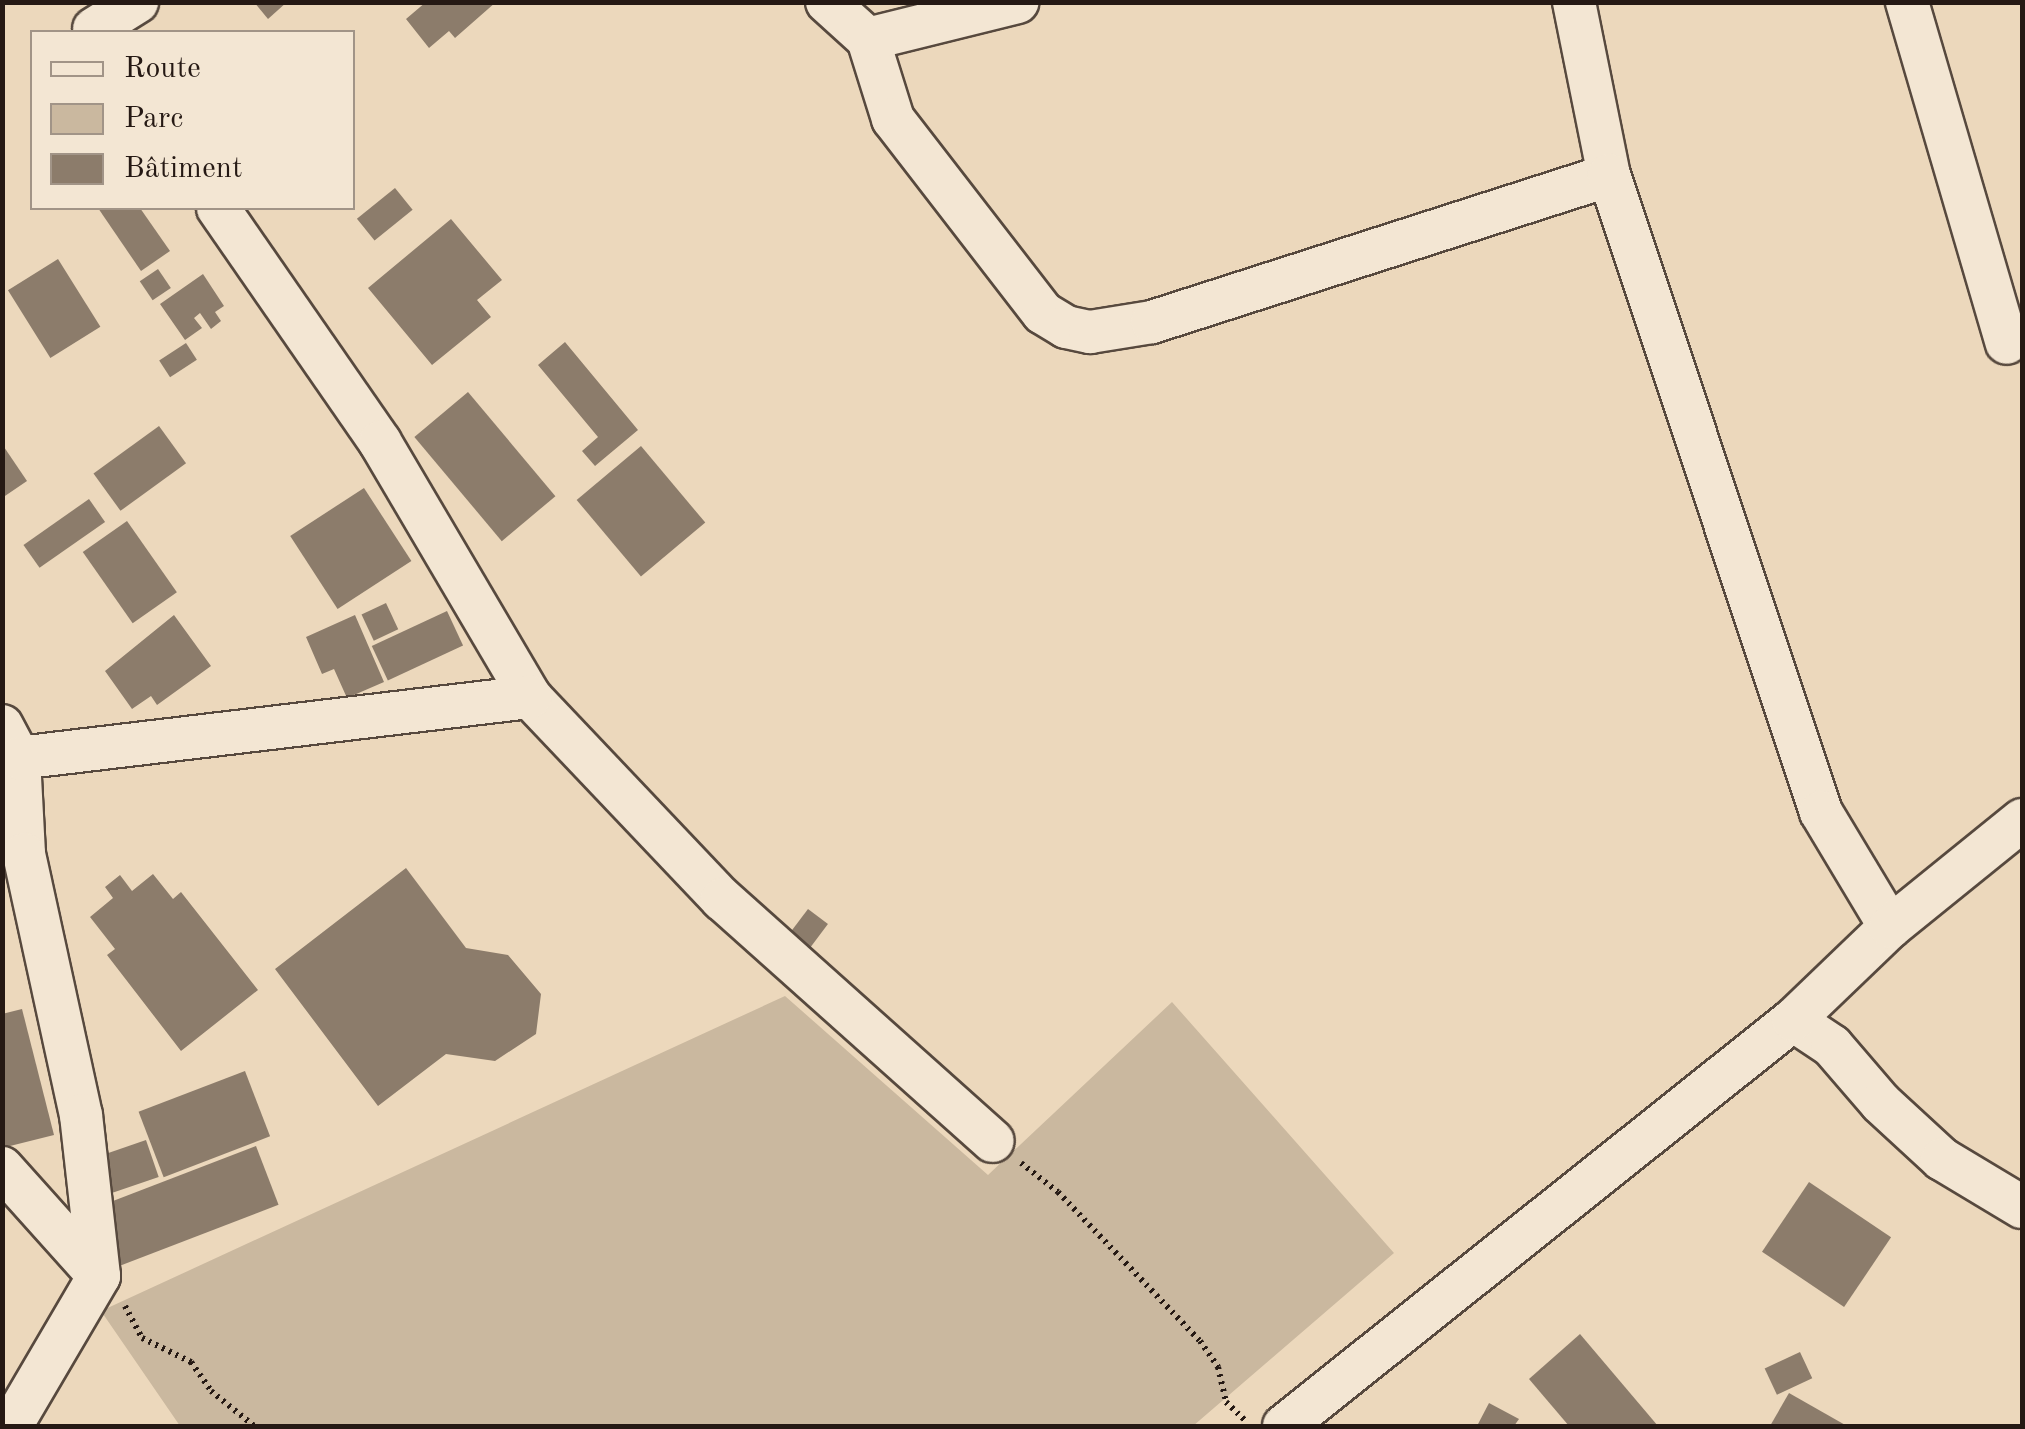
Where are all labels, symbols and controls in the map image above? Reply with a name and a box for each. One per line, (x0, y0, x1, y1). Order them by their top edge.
legend (30, 30, 355, 210)
text: Route (124, 54, 201, 84)
text: Parc (124, 104, 183, 134)
text: Bâtiment (124, 154, 242, 184)

